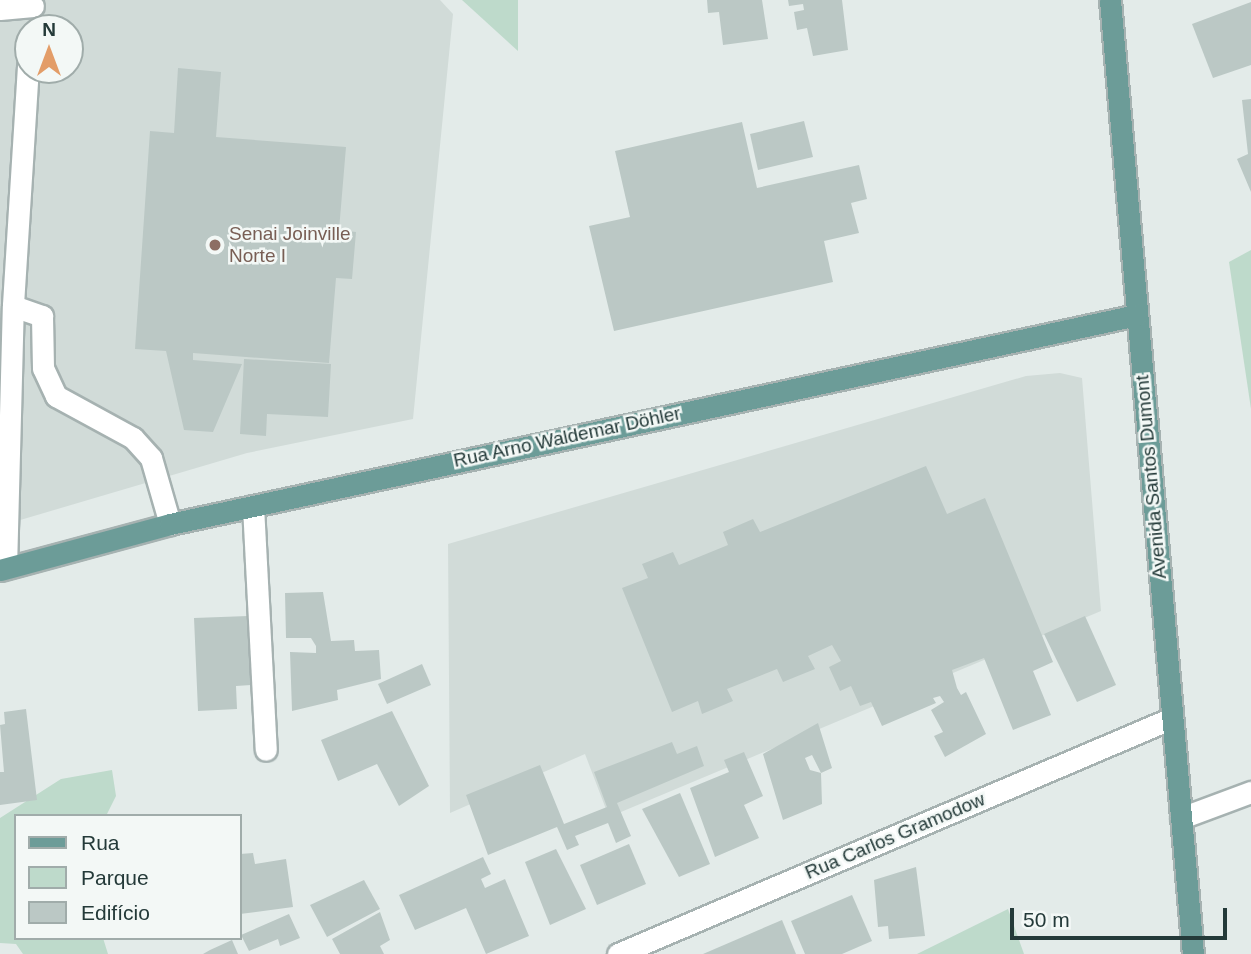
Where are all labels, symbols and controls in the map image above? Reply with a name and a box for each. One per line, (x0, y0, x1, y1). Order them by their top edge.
north arrow (14, 14, 84, 84)
text: N (42, 19, 56, 40)
place label: Senai Joinville Norte I (229, 223, 350, 267)
marker: Senai Joinville Norte I (207, 237, 223, 253)
street label: Avenida Santos Dumont (1131, 374, 1171, 580)
street label: Rua Arno Waldemar Döhler (451, 402, 683, 472)
street label: Rua Carlos Gramodow (802, 788, 988, 884)
legend (14, 814, 242, 940)
text: Rua (81, 831, 120, 854)
text: Parque (81, 866, 149, 889)
scale bar (1013, 894, 1230, 938)
text: Edifício (81, 901, 150, 924)
text: 50 m (1023, 908, 1070, 931)

